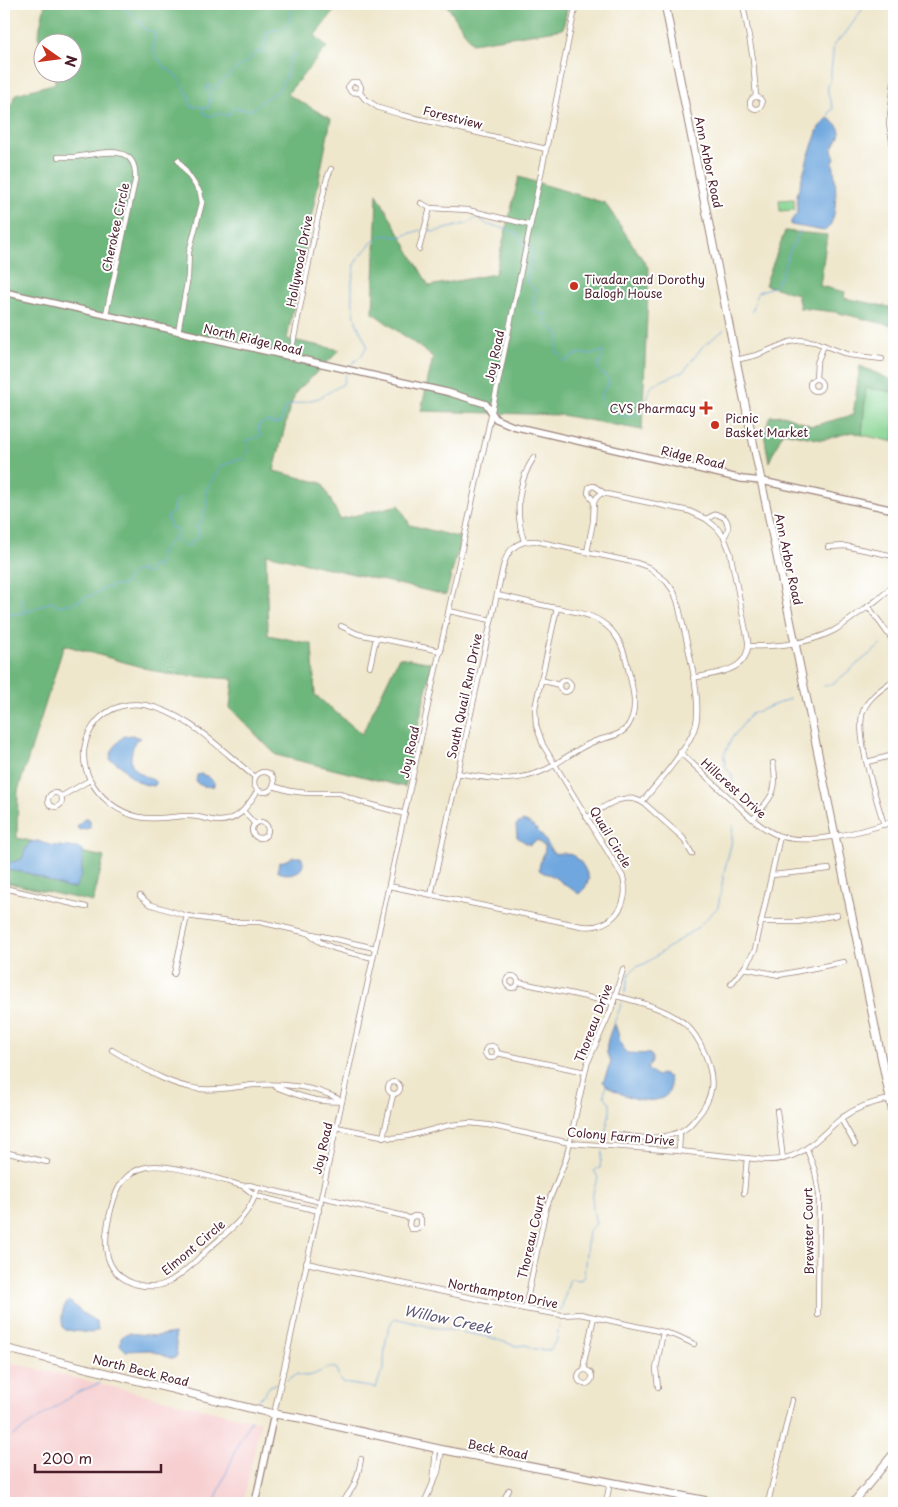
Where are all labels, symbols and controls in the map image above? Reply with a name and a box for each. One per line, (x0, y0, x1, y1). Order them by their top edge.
north arrow (32, 32, 82, 82)
text: N (60, 53, 83, 69)
street label: Forestview (421, 101, 485, 133)
street label: Ann Arbor Road (690, 114, 728, 210)
street label: Cherokee Circle (97, 180, 133, 273)
street label: Hollywood Drive (281, 214, 317, 308)
place label: Tivadar and Dorothy Balogh House (584, 270, 705, 302)
marker: Tivadar and Dorothy Balogh House (568, 280, 580, 292)
street label: North Ridge Road (202, 319, 304, 359)
street label: Joy Road (480, 328, 508, 384)
place label: CVS Pharmacy (609, 399, 696, 417)
marker: CVS Pharmacy (700, 402, 712, 414)
place label: Picnic Basket Market (725, 409, 808, 441)
marker: Picnic Basket Market (709, 419, 721, 431)
street label: Ridge Road (659, 441, 727, 473)
street label: Ann Arbor Road (770, 511, 808, 607)
street label: South Quail Run Drive (442, 632, 486, 760)
street label: Joy Road (395, 724, 423, 780)
street label: Hillcrest Drive (697, 754, 771, 822)
street label: Quail Circle (586, 803, 637, 871)
street label: Thoreau Drive (570, 981, 616, 1065)
street label: Joy Road (307, 1120, 337, 1176)
street label: Colony Farm Drive (566, 1122, 676, 1150)
street label: Brewster Court (798, 1187, 818, 1275)
street label: Thoreau Court (513, 1193, 549, 1281)
street label: Elmont Circle (157, 1215, 229, 1279)
street label: Northampton Drive (446, 1273, 560, 1313)
water label: Willow Creek (402, 1299, 495, 1339)
street label: North Beck Road (91, 1349, 191, 1391)
street label: Beck Road (466, 1434, 530, 1464)
scale bar (35, 1442, 161, 1474)
text: 200 m (42, 1446, 92, 1469)

